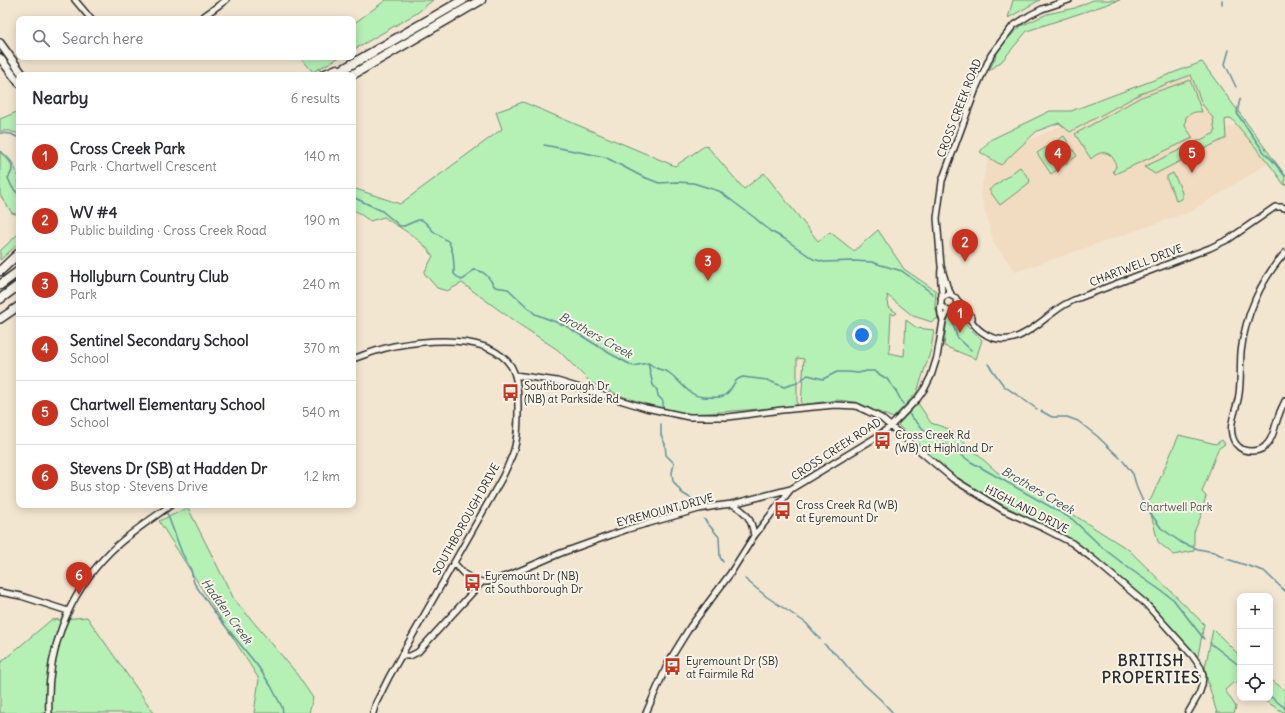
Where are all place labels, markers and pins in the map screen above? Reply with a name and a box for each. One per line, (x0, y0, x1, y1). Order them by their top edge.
pin: 4 (1045, 140, 1071, 173)
pin: 5 (1179, 140, 1205, 173)
pin: 2 (952, 229, 978, 262)
pin: 3 (695, 248, 721, 281)
pin: 1 (947, 300, 973, 333)
place label: Southborough Dr (NB) at Parkside Rd (524, 379, 620, 406)
bus stop icon: Southborough Dr (NB) at Parkside Rd (501, 382, 521, 402)
place label: Cross Creek Rd (WB) at Highland Dr (895, 428, 994, 455)
bus stop icon: Cross Creek Rd (WB) at Highland Dr (872, 431, 892, 451)
place label: Cross Creek Rd (WB) at Eyremount Dr (796, 498, 897, 525)
bus stop icon: Cross Creek Rd (WB) at Eyremount Dr (773, 501, 793, 521)
pin: 6 (66, 562, 92, 595)
place label: Eyremount Dr (NB) at Southborough Dr (485, 569, 583, 596)
bus stop icon: Eyremount Dr (NB) at Southborough Dr (462, 572, 482, 592)
place label: Eyremount Dr (SB) at Fairmile Rd (686, 654, 778, 681)
bus stop icon: Eyremount Dr (SB) at Fairmile Rd (663, 657, 683, 677)

